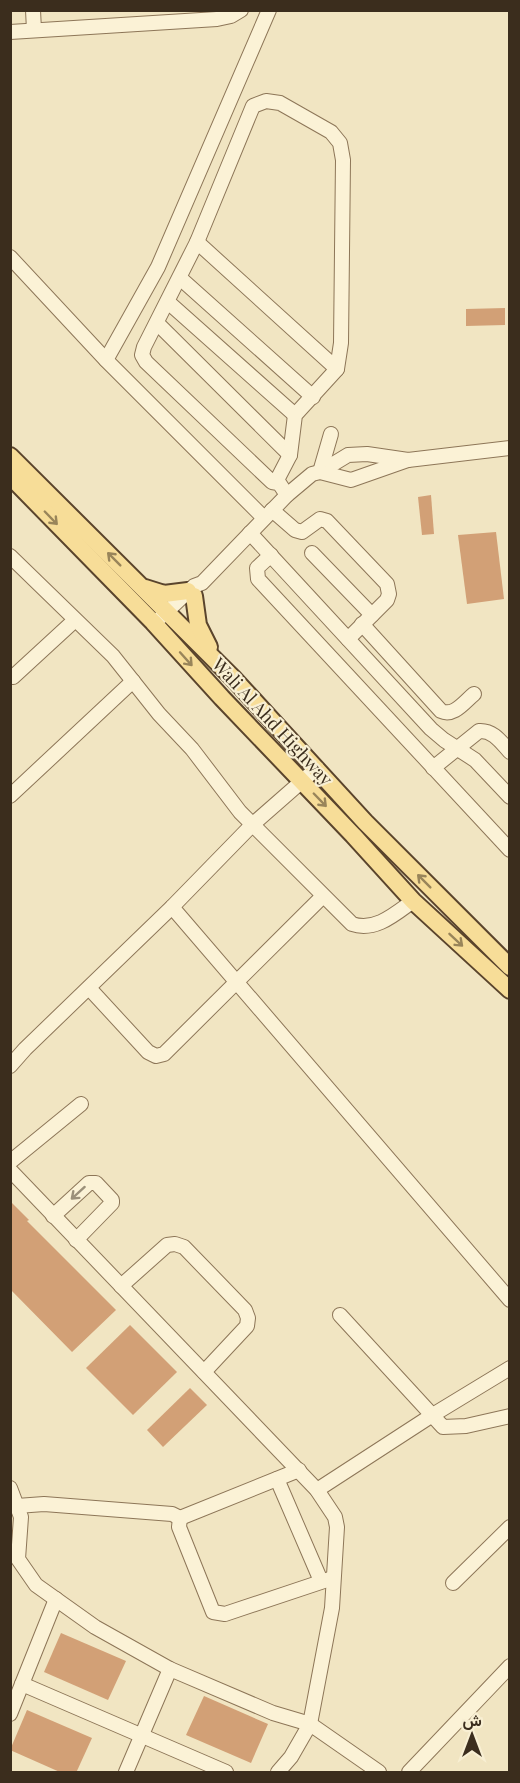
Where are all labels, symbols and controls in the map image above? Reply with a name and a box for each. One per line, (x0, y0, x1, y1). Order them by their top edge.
one-way arrow (44, 510, 59, 525)
one-way arrow (106, 551, 121, 566)
one-way arrow (179, 651, 193, 666)
street label: Wali Al Ahd Highway (207, 652, 338, 790)
one-way arrow (313, 793, 327, 808)
one-way arrow (416, 873, 431, 888)
one-way arrow (448, 933, 463, 947)
one-way arrow (71, 1186, 86, 1200)
north arrow (442, 1705, 502, 1765)
text: ش (462, 1709, 482, 1730)

